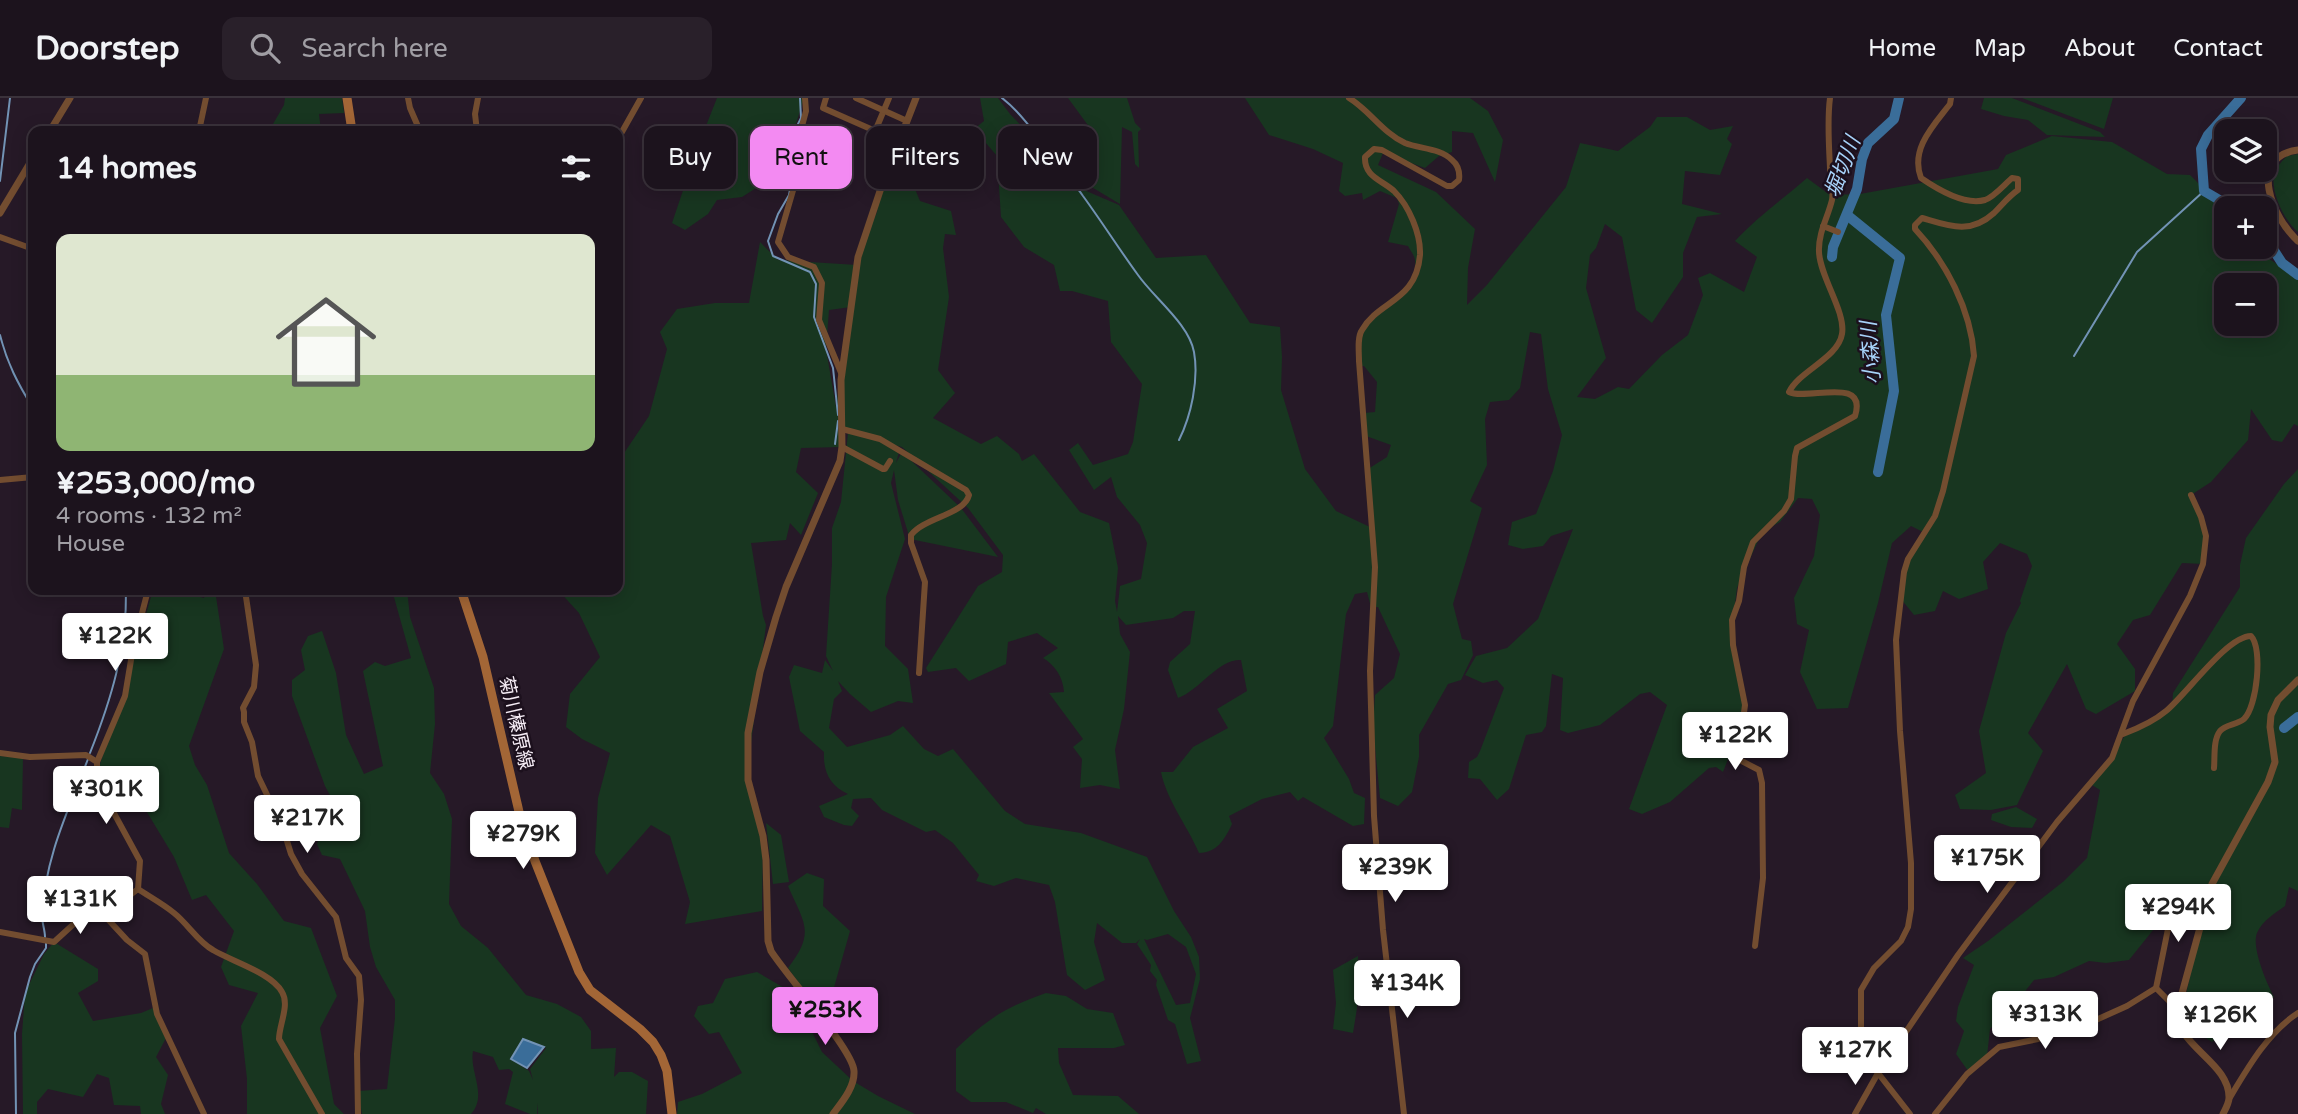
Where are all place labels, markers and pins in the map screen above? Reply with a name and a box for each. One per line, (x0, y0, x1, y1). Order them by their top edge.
pin: ¥122K (66, 614, 164, 673)
pin: ¥122K (1686, 712, 1784, 772)
pin: ¥301K (57, 766, 155, 826)
pin: ¥217K (258, 796, 356, 855)
pin: ¥279K (474, 812, 572, 871)
pin: ¥175K (1938, 836, 2036, 895)
pin: ¥239K (1346, 844, 1444, 904)
pin: ¥131K (31, 876, 129, 936)
pin: ¥294K (2129, 884, 2227, 944)
pin: ¥134K (1358, 960, 1456, 1020)
pin: ¥253K (776, 988, 874, 1047)
pin: ¥313K (1996, 992, 2094, 1051)
pin: ¥126K (2171, 992, 2269, 1052)
pin: ¥127K (1806, 1028, 1904, 1087)

